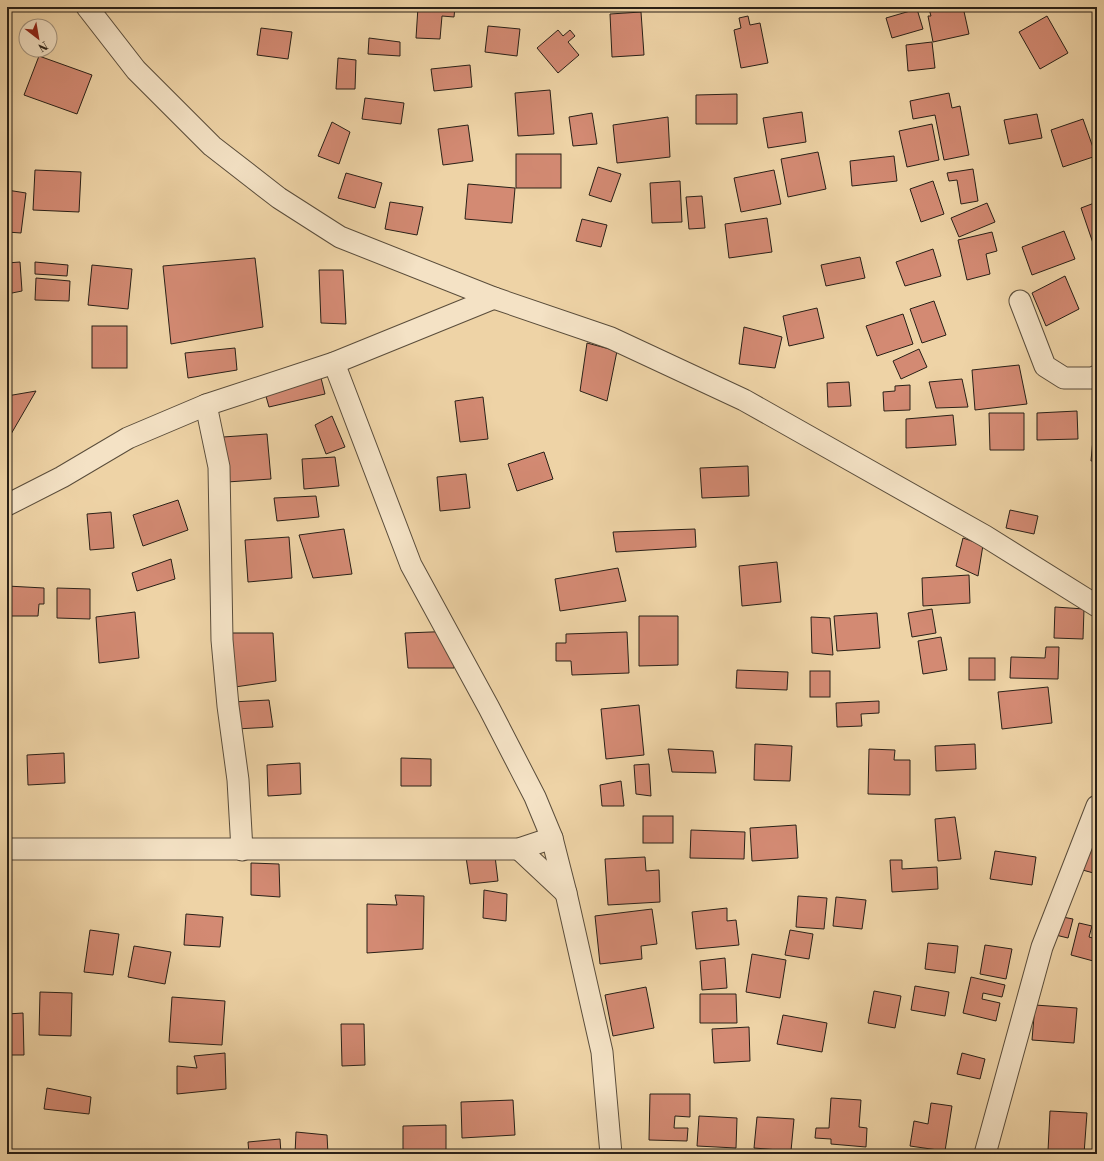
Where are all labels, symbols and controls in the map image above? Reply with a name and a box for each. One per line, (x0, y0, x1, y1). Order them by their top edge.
north arrow (18, 18, 58, 58)
text: N (35, 37, 50, 54)

